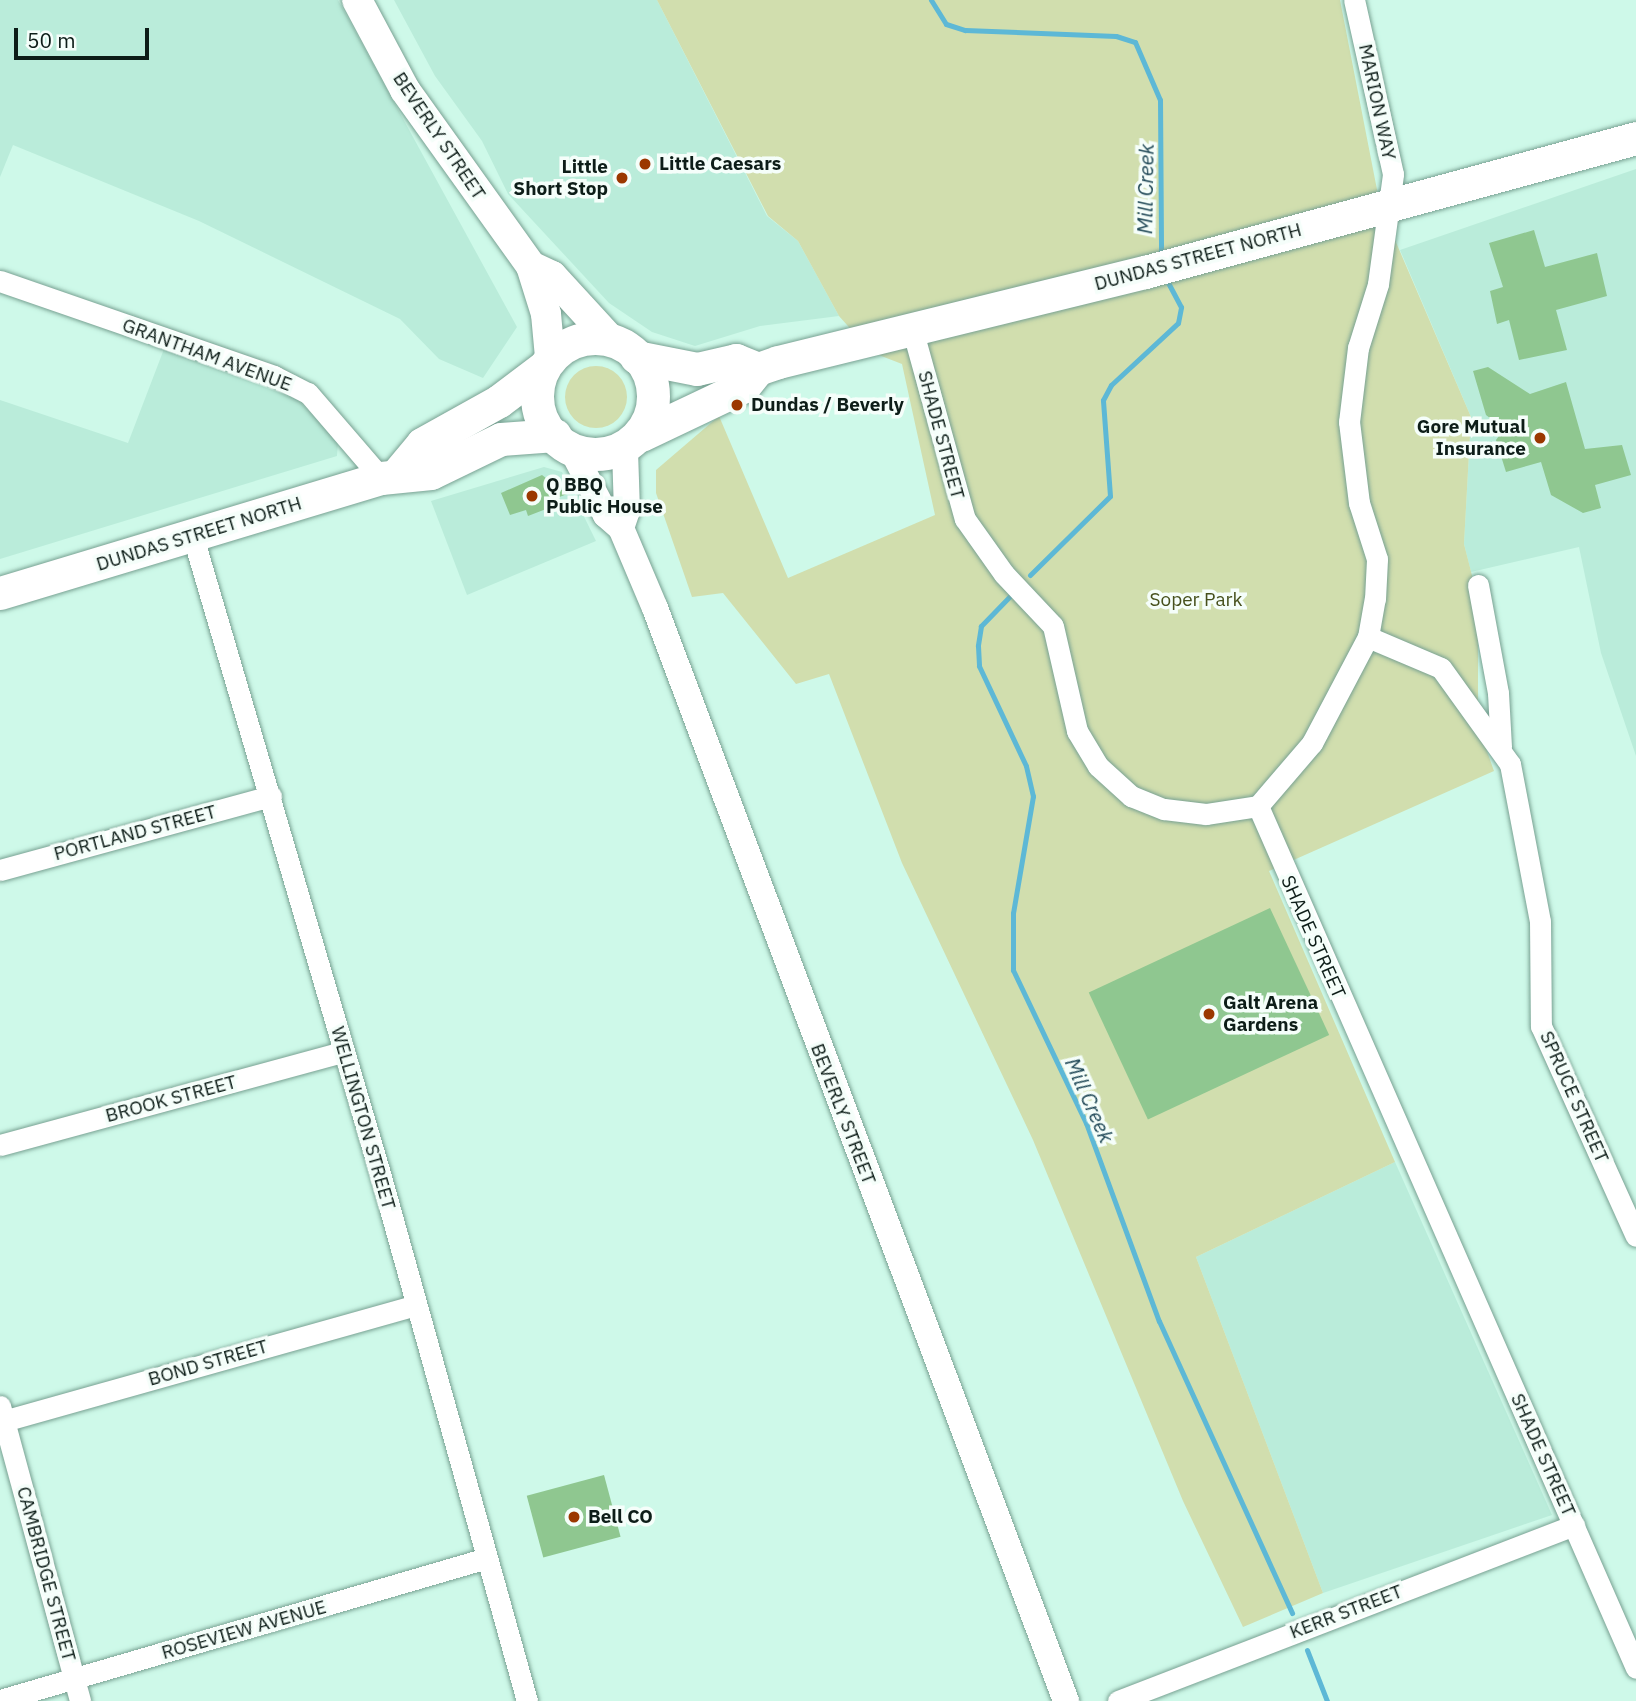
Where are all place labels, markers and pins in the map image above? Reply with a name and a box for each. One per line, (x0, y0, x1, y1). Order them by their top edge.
place label: Little Caesars (659, 153, 781, 175)
place label: Little Short Stop (513, 156, 608, 200)
marker: Little Caesars (637, 156, 653, 172)
marker: Little Short Stop (614, 170, 630, 186)
place label: Dundas / Beverly (751, 394, 904, 416)
marker: Dundas / Beverly (729, 397, 745, 413)
place label: Gore Mutual Insurance (1417, 416, 1526, 460)
marker: Gore Mutual Insurance (1532, 430, 1548, 446)
place label: Q BBQ Public House (546, 474, 663, 518)
marker: Q BBQ Public House (524, 488, 540, 504)
place label: Galt Arena Gardens (1223, 992, 1318, 1036)
marker: Galt Arena Gardens (1201, 1006, 1217, 1022)
place label: Bell CO (588, 1506, 653, 1528)
marker: Bell CO (566, 1509, 582, 1525)

